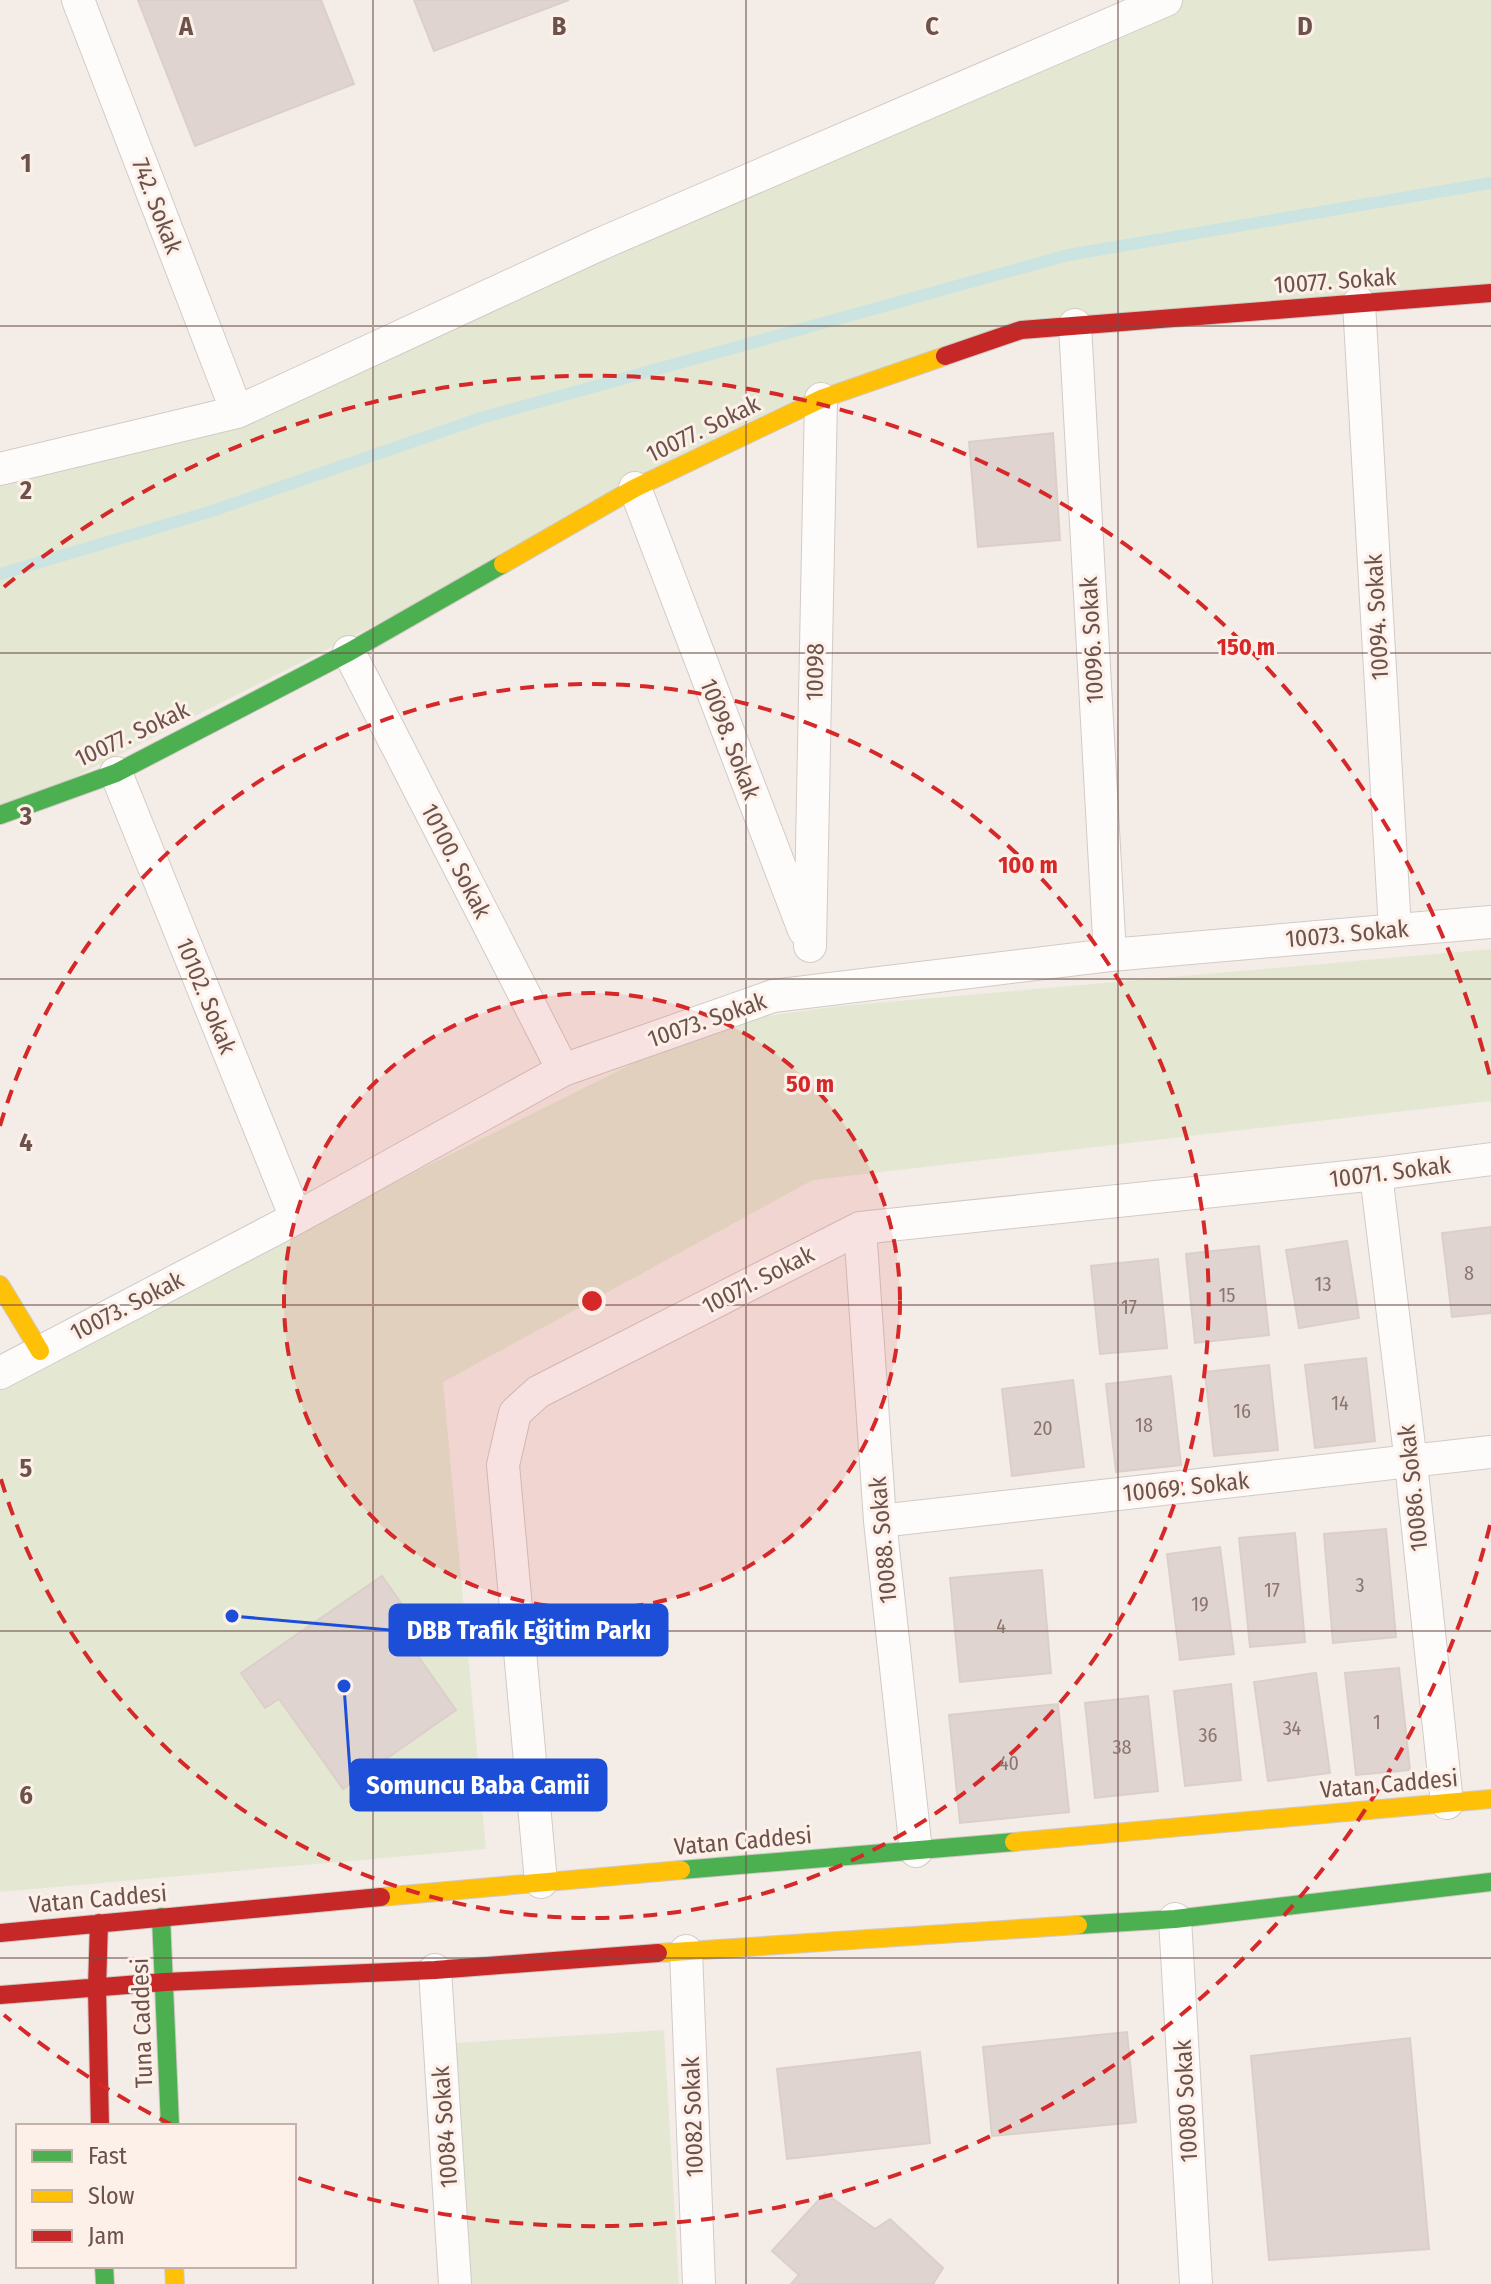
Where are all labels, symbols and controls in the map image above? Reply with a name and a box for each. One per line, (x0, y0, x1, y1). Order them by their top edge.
text: A (178, 11, 194, 42)
text: B (552, 11, 567, 42)
text: C (925, 11, 939, 42)
text: D (1297, 11, 1313, 42)
text: 1 (21, 148, 32, 179)
street label: 742. Sokak (126, 154, 188, 258)
street label: 10077. Sokak (1273, 263, 1398, 299)
street label: 10077. Sokak (642, 389, 765, 468)
text: 2 (19, 475, 32, 506)
street label: 10094. Sokak (1360, 552, 1394, 681)
street label: 10096. Sokak (1075, 575, 1109, 704)
text: 150 m (1217, 633, 1275, 661)
street label: 10098 (800, 643, 830, 701)
street label: 10098. Sokak (694, 675, 766, 804)
street label: 10077. Sokak (71, 695, 194, 773)
street label: 10100. Sokak (415, 799, 497, 924)
text: 3 (19, 801, 32, 832)
text: 100 m (998, 851, 1058, 879)
street label: 10073. Sokak (1284, 915, 1410, 953)
street label: 10102. Sokak (170, 934, 242, 1059)
street label: 10073. Sokak (644, 986, 771, 1053)
text: 50 m (786, 1070, 834, 1098)
text: 4 (19, 1127, 33, 1158)
street label: 10071. Sokak (1328, 1151, 1453, 1193)
street label: 10071. Sokak (697, 1240, 819, 1320)
house number: 8 (1464, 1261, 1474, 1285)
street label: 10073. Sokak (66, 1265, 189, 1346)
house number: 13 (1315, 1272, 1331, 1296)
house number: 15 (1219, 1283, 1235, 1307)
centre of rings (578, 1287, 606, 1315)
house number: 17 (1121, 1295, 1137, 1319)
house number: 14 (1331, 1391, 1349, 1415)
house number: 16 (1233, 1399, 1251, 1423)
house number: 18 (1135, 1413, 1153, 1437)
house number: 20 (1033, 1416, 1053, 1440)
street label: 10086. Sokak (1392, 1422, 1434, 1553)
text: 5 (20, 1453, 33, 1484)
street label: 10069. Sokak (1122, 1466, 1251, 1508)
street label: 10088. Sokak (863, 1475, 902, 1605)
house number: 3 (1355, 1573, 1365, 1597)
house number: 17 (1264, 1578, 1280, 1602)
house number: 19 (1191, 1592, 1209, 1616)
callout: DBB Trafik Eğitim Parkı (390, 1605, 667, 1655)
house number: 4 (996, 1614, 1006, 1638)
text: DBB Trafik Eğitim Parkı (407, 1615, 651, 1646)
house number: 1 (1373, 1710, 1381, 1734)
house number: 34 (1283, 1716, 1302, 1740)
house number: 36 (1199, 1723, 1218, 1747)
house number: 38 (1112, 1735, 1132, 1759)
house number: 40 (999, 1751, 1019, 1775)
callout: Somuncu Baba Camii (351, 1760, 606, 1810)
street label: Vatan Caddesi (1319, 1764, 1459, 1804)
text: Somuncu Baba Camii (366, 1770, 590, 1801)
text: 6 (19, 1780, 33, 1811)
street label: Vatan Caddesi (673, 1821, 813, 1861)
street label: Vatan Caddesi (28, 1879, 168, 1919)
street label: Tuna Caddesi (126, 1957, 158, 2089)
street label: 10080 Sokak (1169, 2038, 1203, 2163)
street label: 10082 Sokak (677, 2055, 709, 2178)
street label: 10084 Sokak (427, 2064, 463, 2189)
legend (16, 2124, 296, 2268)
text: Fast (88, 2142, 127, 2170)
text: Slow (88, 2182, 135, 2210)
text: Jam (88, 2222, 125, 2250)

